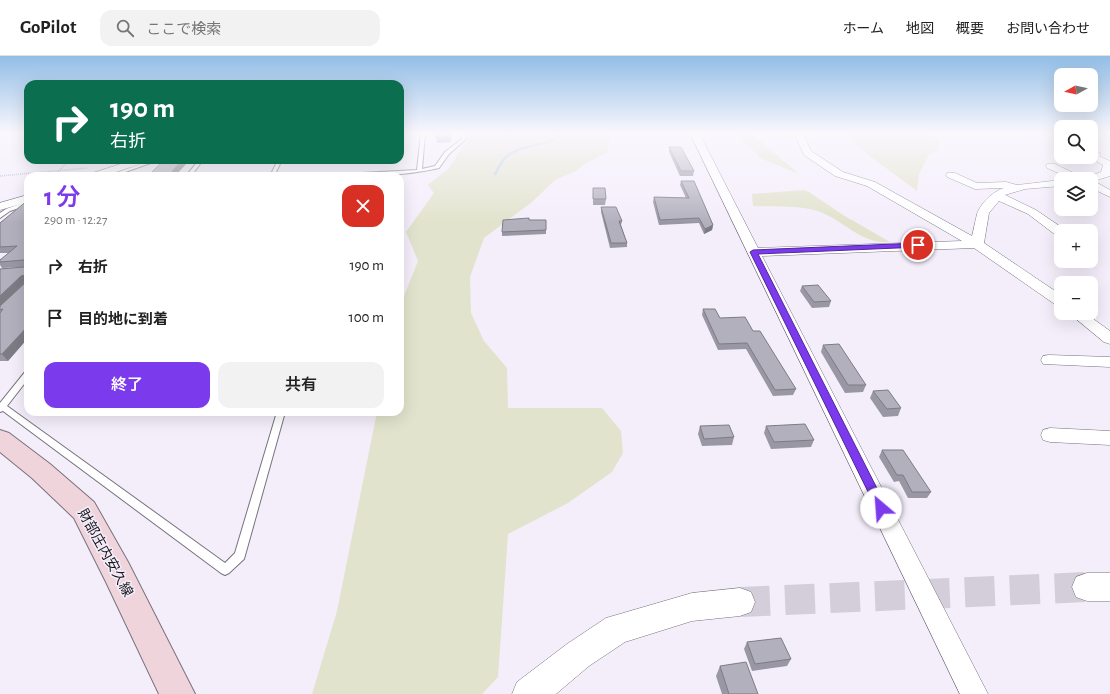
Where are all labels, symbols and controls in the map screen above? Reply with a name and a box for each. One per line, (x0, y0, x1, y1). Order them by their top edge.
search box (100, 10, 380, 46)
icon: search (114, 17, 136, 39)
text: GoPilot (20, 18, 76, 37)
text: ここで検索 (146, 22, 221, 37)
text: ホーム (842, 22, 884, 36)
text: 地図 (906, 22, 934, 36)
text: 概要 (956, 22, 984, 36)
text: お問い合わせ (1006, 22, 1090, 36)
north arrow (1054, 68, 1098, 112)
map controls (1054, 68, 1098, 320)
text: 190 m (110, 95, 175, 123)
icon: right (44, 96, 96, 148)
button: search (1054, 120, 1098, 164)
text: 右折 (110, 133, 146, 151)
button: layers (1054, 172, 1098, 216)
button: close (342, 185, 384, 227)
text: 1 分 (44, 186, 80, 210)
text: 290 m · 12:27 (44, 214, 107, 227)
button: + (1054, 224, 1098, 268)
pin (901, 228, 935, 262)
icon: arrive (907, 234, 929, 256)
icon: right (44, 255, 66, 277)
text: 190 m (349, 258, 384, 273)
text: 右折 (78, 260, 108, 275)
button: − (1054, 276, 1098, 320)
icon: arrive (44, 307, 66, 329)
text: 100 m (349, 310, 384, 325)
text: 目的地に到着 (78, 312, 168, 327)
button: 終了 (44, 362, 210, 408)
button: 共有 (218, 362, 384, 408)
position arrow (860, 487, 902, 529)
street label: 財部庄内安久線 (75, 506, 136, 599)

